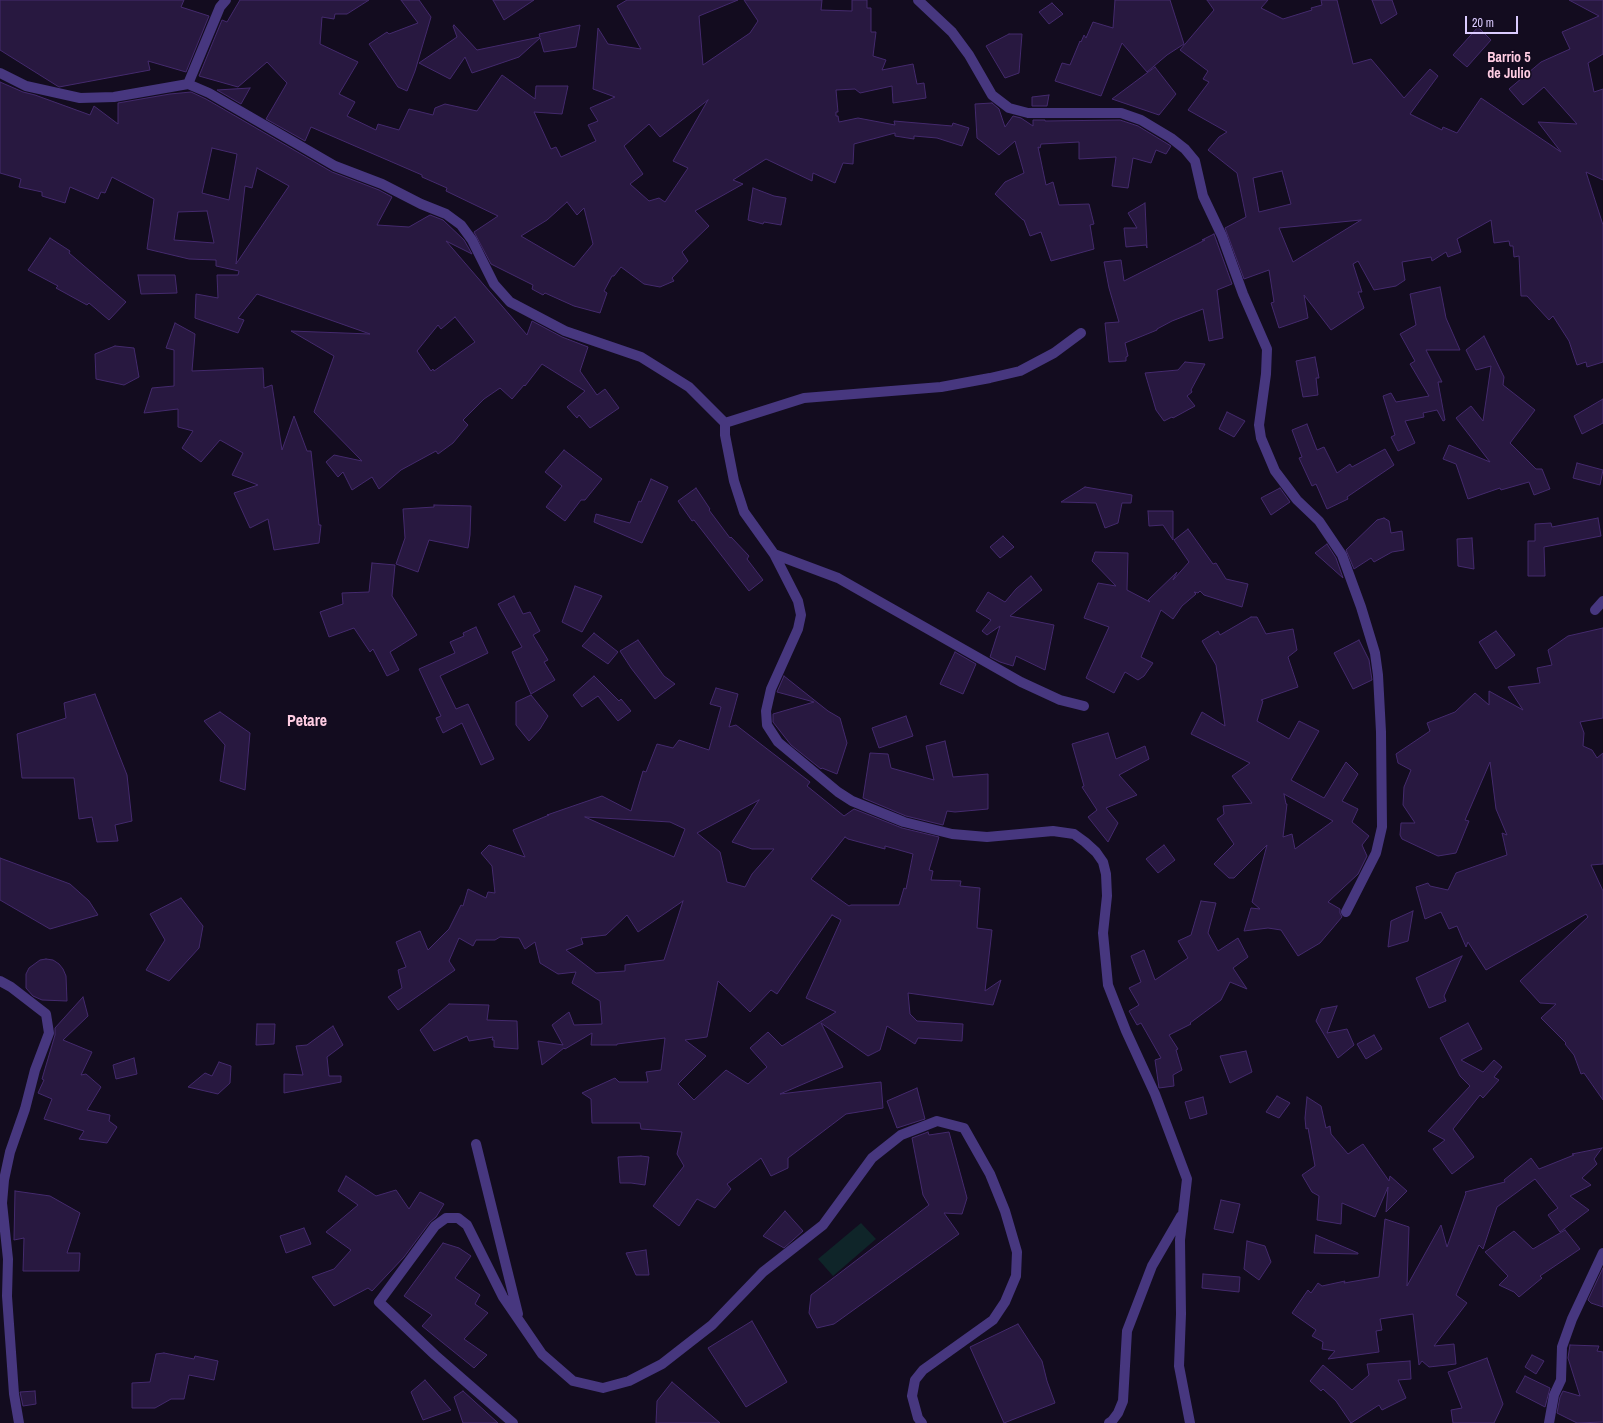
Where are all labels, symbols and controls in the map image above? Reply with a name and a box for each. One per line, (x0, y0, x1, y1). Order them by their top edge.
scale bar (1467, 8, 1520, 34)
text: 20 m (1472, 15, 1494, 31)
district label: Barrio 5 de Julio (1487, 50, 1531, 82)
district label: Petare (287, 712, 327, 732)

